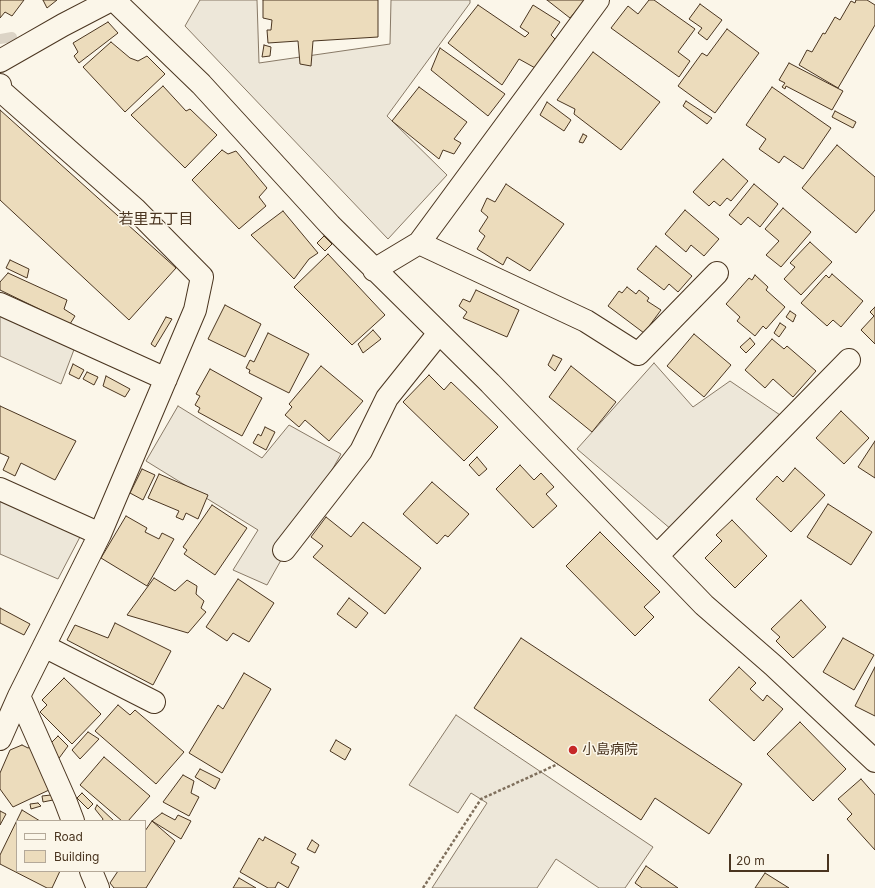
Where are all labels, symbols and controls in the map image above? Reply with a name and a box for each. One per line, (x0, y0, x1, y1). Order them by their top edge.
district label: 若里五丁目 (119, 210, 193, 228)
place label: 小島病院 (582, 742, 638, 758)
marker: 小島病院 (567, 744, 579, 756)
legend (16, 820, 146, 872)
text: Road (54, 829, 83, 844)
scale bar (731, 846, 831, 872)
text: Building (54, 849, 99, 864)
text: 20 m (736, 853, 765, 868)

